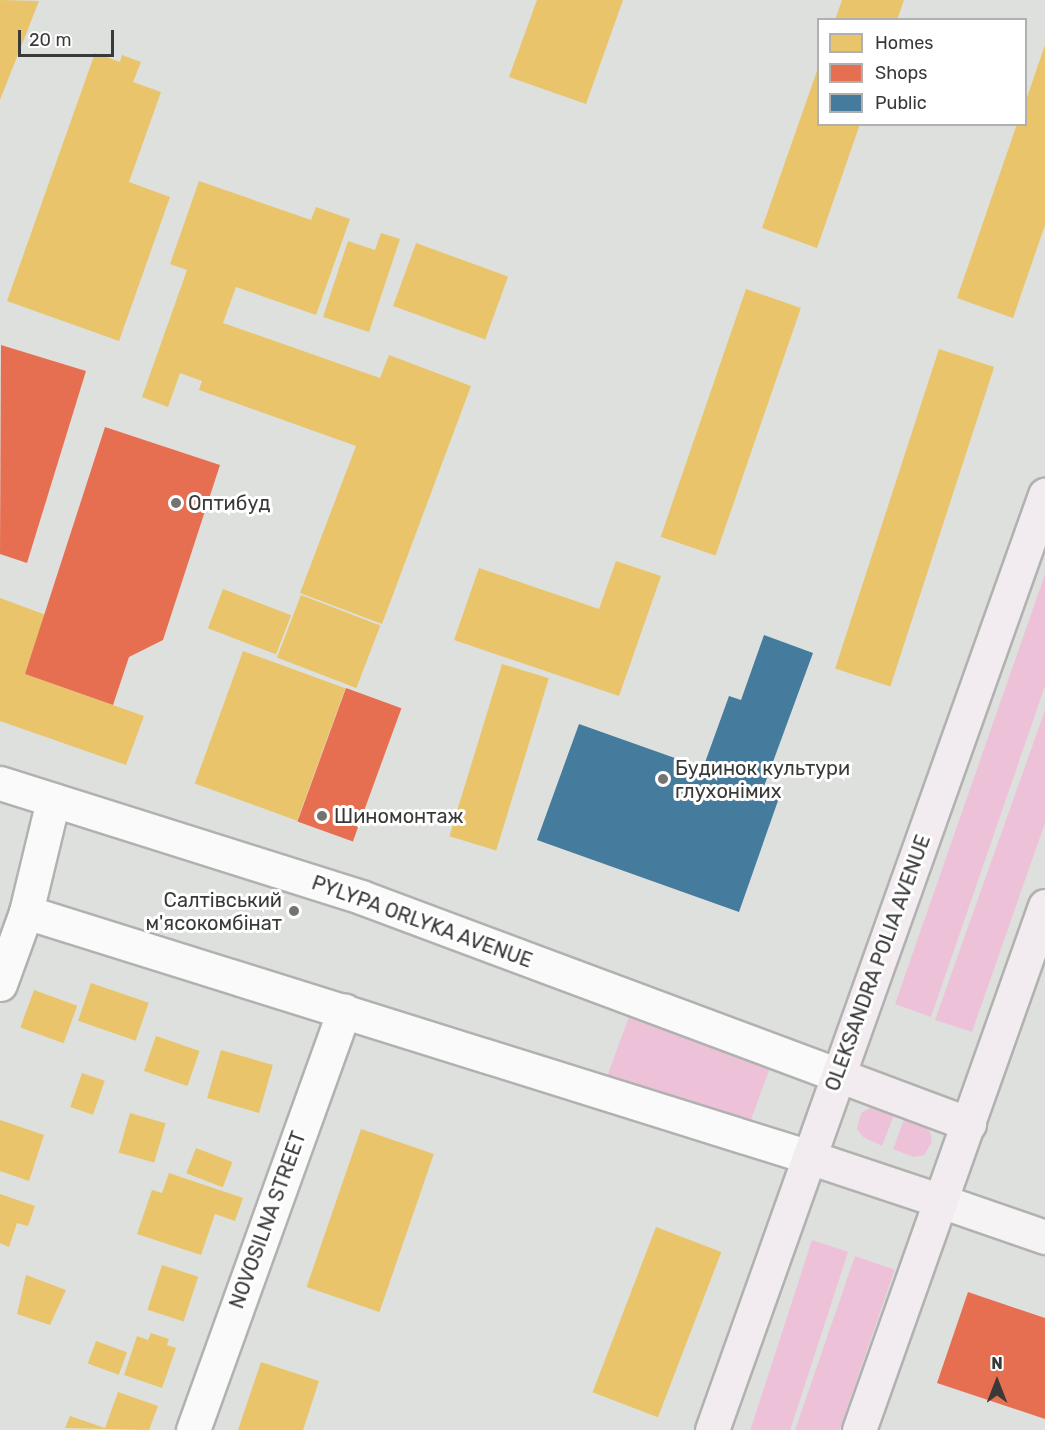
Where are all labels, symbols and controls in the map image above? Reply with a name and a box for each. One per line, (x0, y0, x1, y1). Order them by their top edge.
scale bar (21, 18, 117, 56)
legend (817, 18, 1027, 126)
text: 20 m (29, 29, 71, 51)
text: Homes (875, 32, 933, 54)
text: Shops (875, 62, 927, 84)
text: Public (875, 92, 927, 114)
place label: Оптибуд (188, 491, 270, 515)
marker: Оптибуд (169, 496, 183, 510)
place label: Будинок культури глухонімих (675, 756, 850, 803)
marker: Будинок культури глухонімих (656, 772, 670, 786)
place label: Шиномонтаж (334, 804, 464, 828)
marker: Шиномонтаж (315, 809, 329, 823)
street label: OLEKSANDRA POLIA AVENUE (820, 831, 936, 1095)
street label: PYLYPA ORLYKA AVENUE (308, 871, 536, 973)
place label: Салтівський м'ясокомбінат (145, 888, 282, 935)
marker: Салтівський м'ясокомбінат (287, 904, 301, 918)
street label: NOVOSILNA STREET (225, 1128, 311, 1312)
north arrow (967, 1352, 1027, 1412)
text: N (991, 1354, 1003, 1373)

